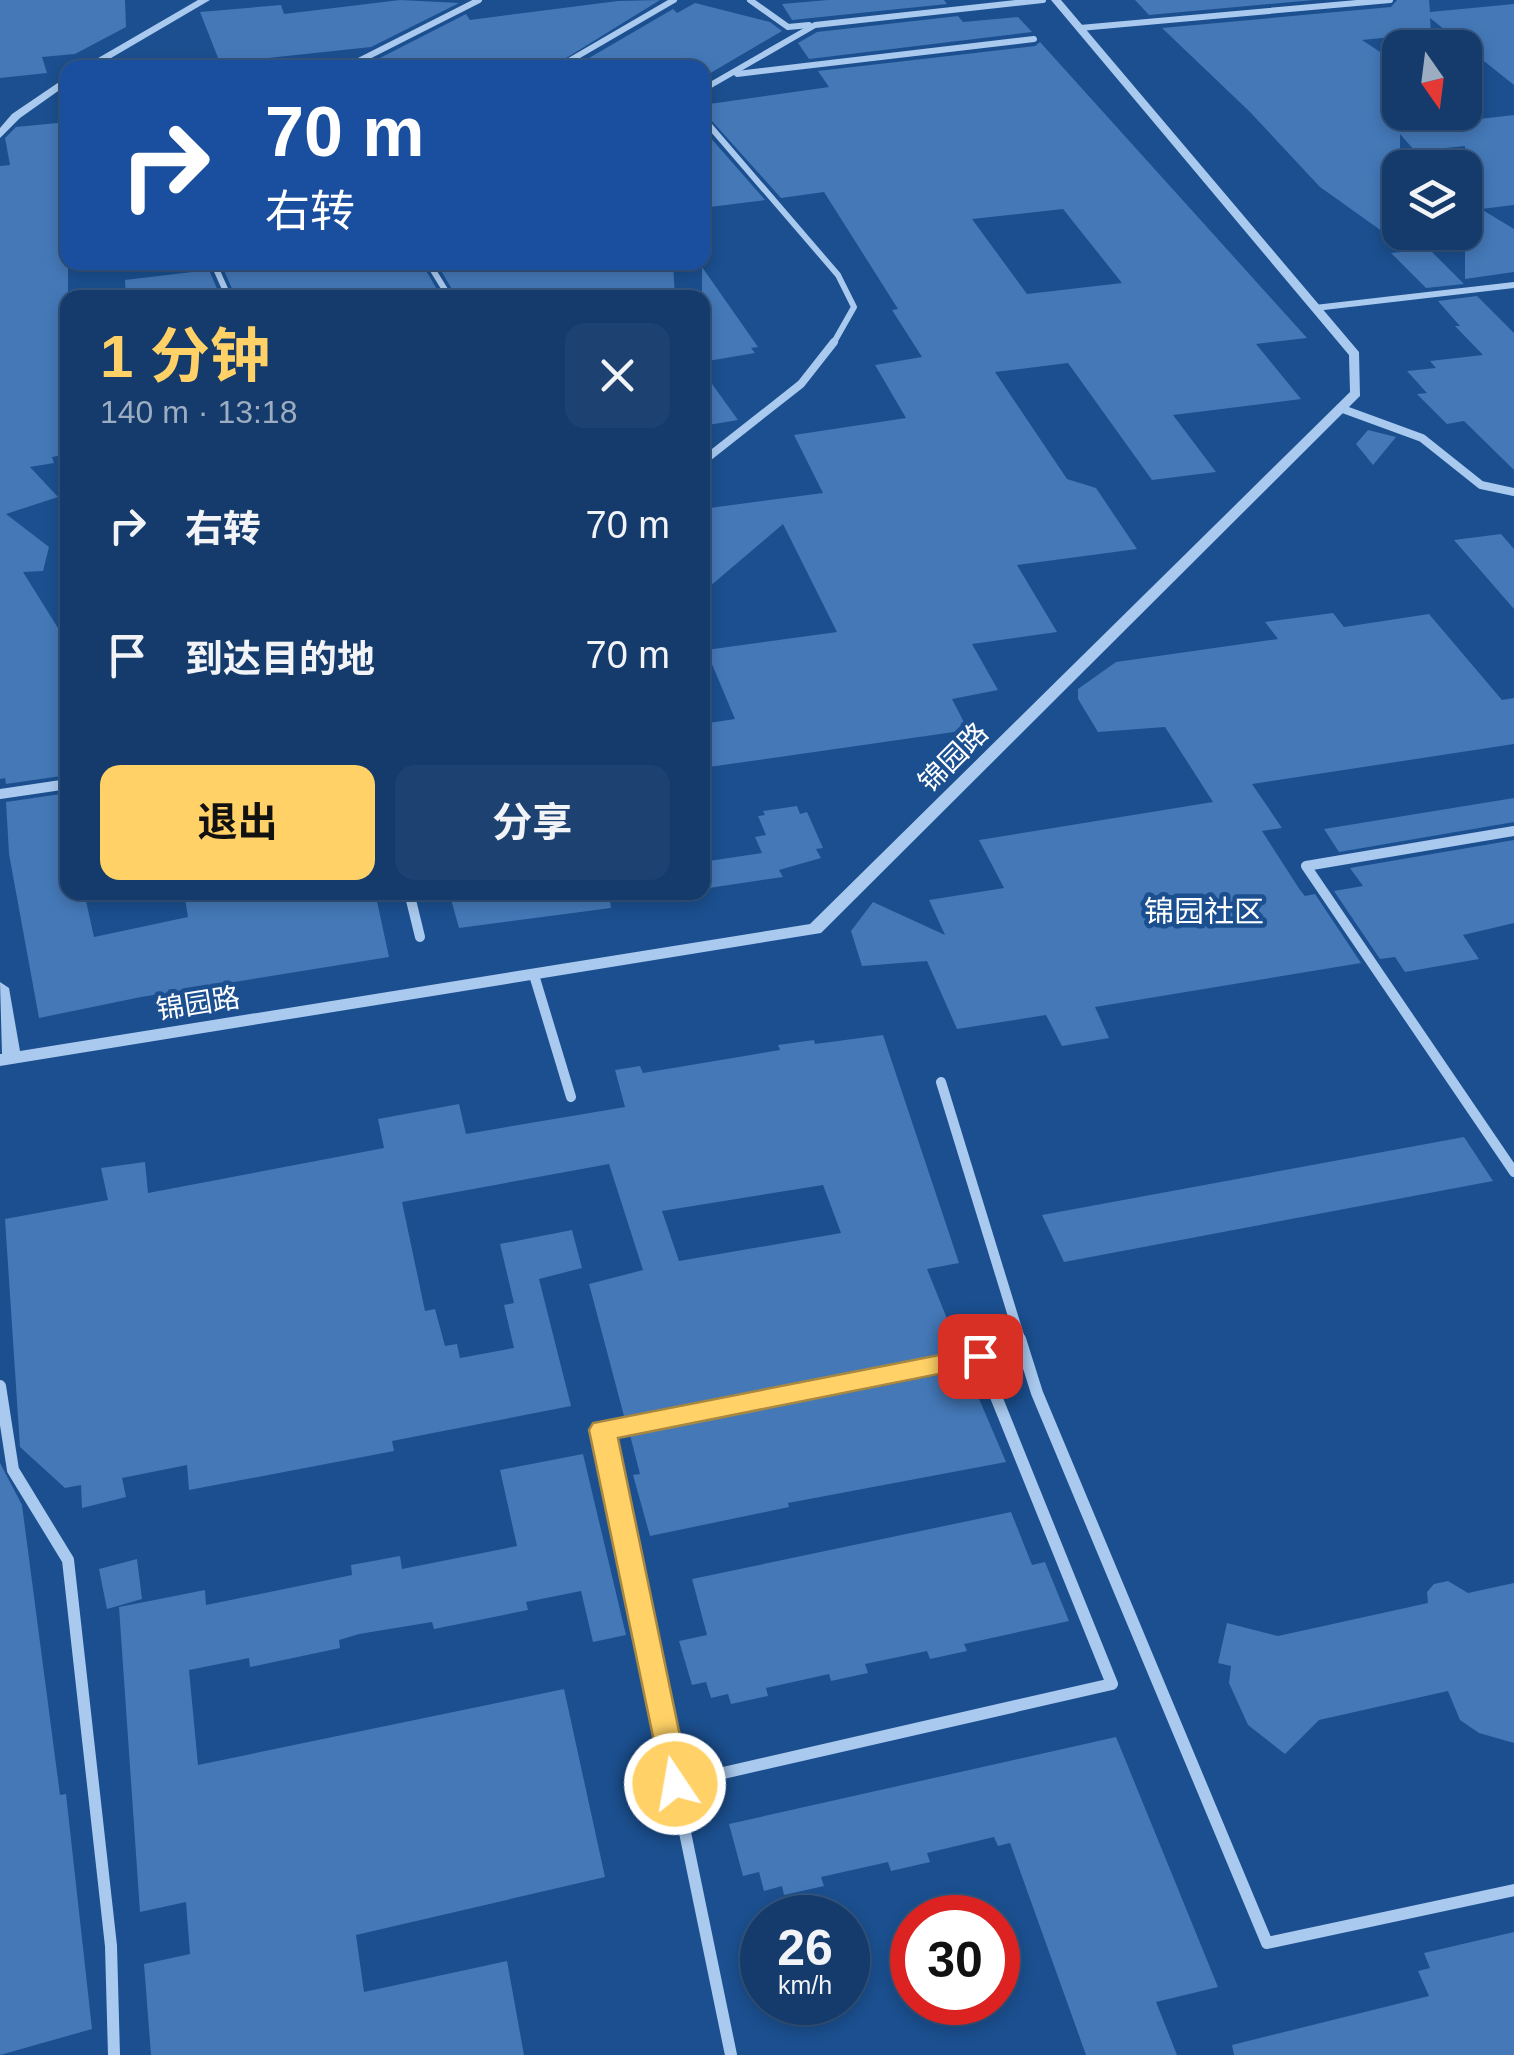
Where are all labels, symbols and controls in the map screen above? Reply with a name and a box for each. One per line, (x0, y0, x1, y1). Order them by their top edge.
north arrow (1382, 30, 1482, 130)
map controls (1382, 30, 1482, 250)
text: 70 m (265, 93, 425, 171)
icon: right (100, 100, 230, 230)
button: layers (1382, 150, 1482, 250)
text: 右转 (265, 186, 355, 237)
text: 1 分钟 (100, 323, 270, 390)
button: close (565, 323, 670, 428)
text: 140 m · 13:18 (100, 394, 297, 430)
icon: right (100, 498, 155, 553)
text: 70 m (586, 504, 670, 546)
text: 右转 (185, 508, 261, 550)
icon: arrive (100, 628, 155, 683)
text: 70 m (586, 634, 670, 676)
text: 到达目的地 (185, 638, 375, 680)
street label: 锦园路 (913, 717, 994, 798)
button: 退出 (100, 765, 375, 880)
button: 分享 (395, 765, 670, 880)
district label: 锦园社区 (1144, 895, 1264, 928)
street label: 锦园路 (154, 982, 242, 1025)
pin (938, 1314, 1023, 1399)
icon: arrive (953, 1329, 1008, 1384)
position arrow (623, 1732, 727, 1836)
speed limit sign: 30 (890, 1895, 1020, 2025)
text: 26 (777, 1920, 833, 1976)
text: km/h (778, 1971, 832, 1999)

